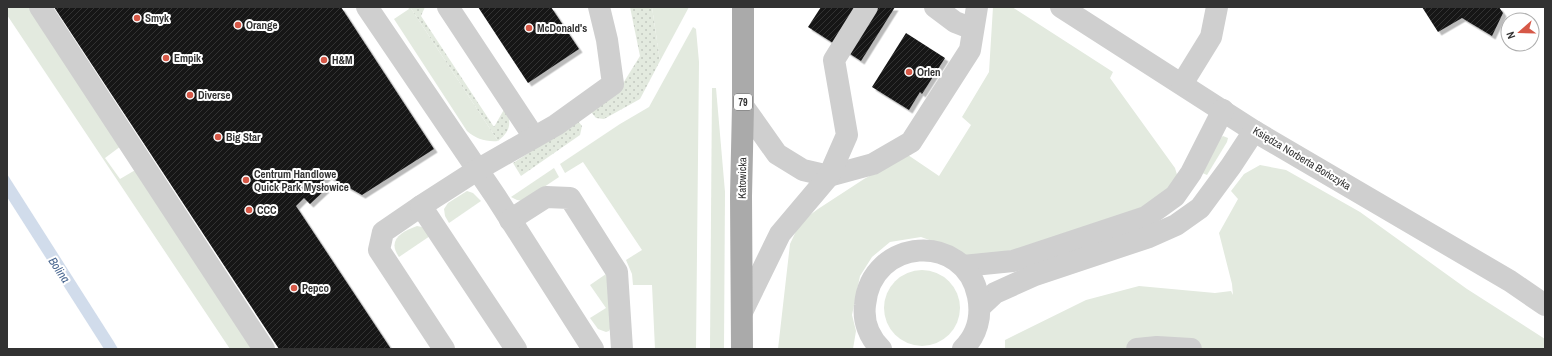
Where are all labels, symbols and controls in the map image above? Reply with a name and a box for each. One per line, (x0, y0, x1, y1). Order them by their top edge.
place label: Smyk (145, 11, 170, 25)
north arrow (1500, 12, 1540, 52)
marker: Smyk (132, 13, 142, 23)
place label: Orange (246, 18, 278, 32)
marker: Orange (233, 20, 243, 30)
place label: McDonald's (537, 21, 587, 35)
marker: McDonald's (524, 23, 534, 33)
text: N (1503, 30, 1518, 41)
place label: Empik (174, 51, 202, 65)
marker: Empik (161, 53, 171, 63)
place label: H&M (332, 53, 353, 67)
marker: H&M (319, 55, 329, 65)
place label: Orlen (917, 65, 941, 79)
marker: Orlen (904, 67, 914, 77)
place label: Diverse (198, 88, 231, 102)
marker: Diverse (185, 90, 195, 100)
road number: 79 (734, 94, 752, 110)
street label: Księdza Norberta Bończyka (1250, 123, 1354, 193)
place label: Big Star (226, 130, 261, 144)
marker: Big Star (213, 132, 223, 142)
street label: Katowicka (735, 157, 749, 199)
place label: Centrum Handlowe Quick Park Mysłowice (254, 167, 349, 194)
marker: Centrum Handlowe Quick Park Mysłowice (241, 175, 251, 185)
place label: CCC (257, 203, 277, 217)
marker: CCC (244, 205, 254, 215)
water label: Bolina (45, 254, 74, 286)
place label: Pepco (302, 281, 330, 295)
marker: Pepco (289, 283, 299, 293)

